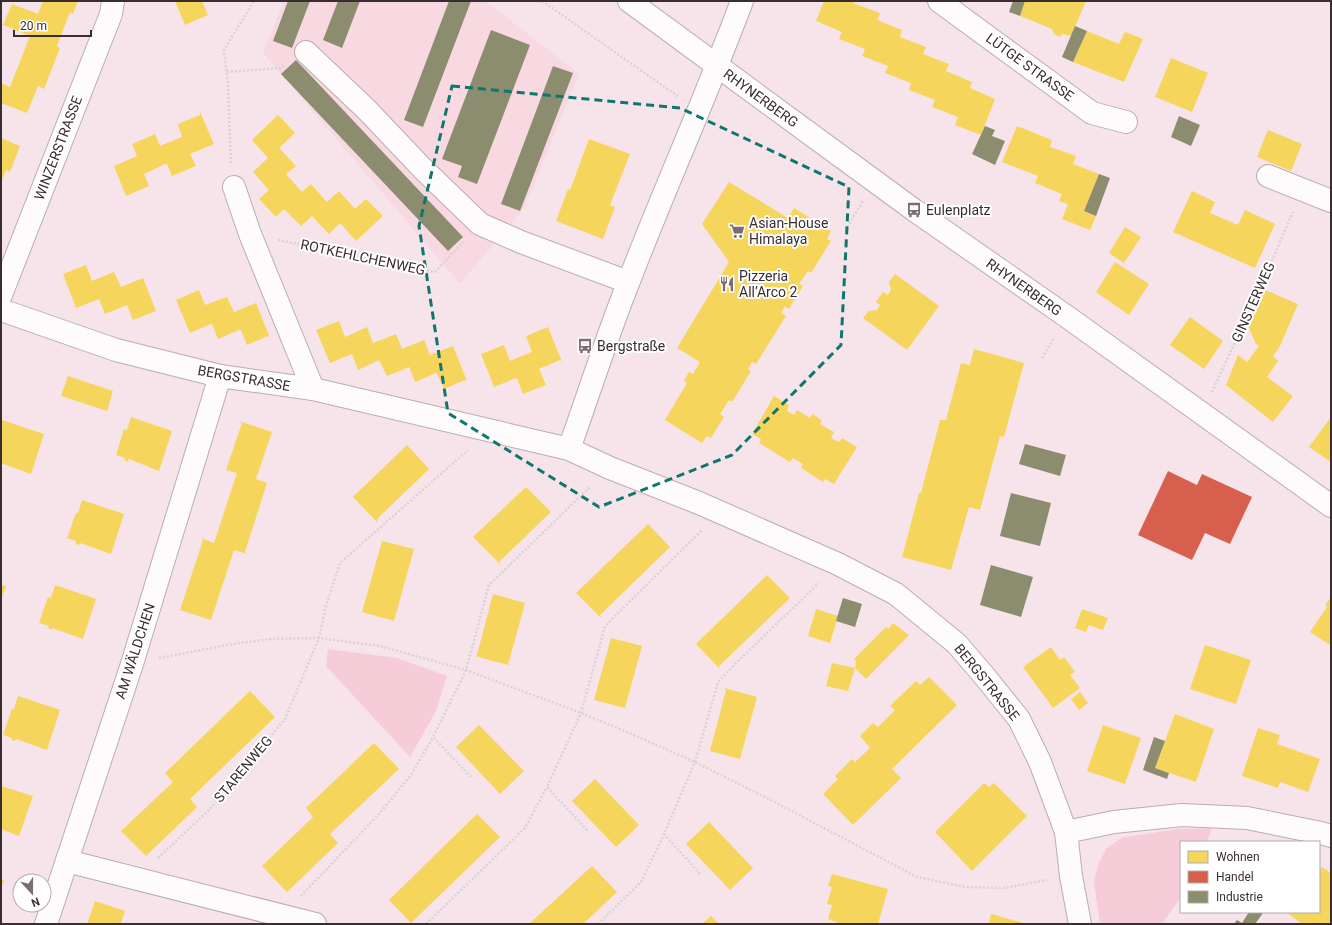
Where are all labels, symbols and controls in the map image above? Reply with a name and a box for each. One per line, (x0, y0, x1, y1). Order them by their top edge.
scale bar (14, 12, 91, 38)
text: 20 m (20, 19, 47, 33)
street label: LÜTGE STRASSE (983, 30, 1077, 104)
street label: RHYNERBERG (721, 66, 801, 130)
street label: WINZERSTRASSE (31, 94, 85, 202)
bus stop icon: Eulenplatz (905, 201, 923, 219)
place label: Eulenplatz (926, 202, 991, 218)
place label: Asian-House Himalaya (749, 215, 828, 247)
supermarket icon: Asian-House Himalaya (728, 222, 746, 240)
street label: ROTKEHLCHENWEG (299, 236, 427, 278)
street label: RHYNERBERG (983, 255, 1065, 319)
street label: GINSTERWEG (1228, 259, 1278, 345)
place label: Pizzeria All’Arco 2 (739, 268, 797, 300)
restaurant icon: Pizzeria All’Arco 2 (718, 275, 736, 293)
bus stop icon: Bergstraße (576, 337, 594, 355)
place label: Bergstraße (597, 338, 665, 354)
street label: BERGSTRASSE (196, 362, 292, 394)
street label: AM WÄLDCHEN (112, 601, 158, 701)
street label: BERGSTRASSE (951, 640, 1023, 724)
street label: STARENWEG (211, 733, 275, 805)
legend (1180, 841, 1320, 913)
text: Wohnen (1216, 850, 1260, 864)
text: Handel (1216, 870, 1254, 884)
north arrow (12, 873, 52, 913)
text: Industrie (1216, 890, 1263, 904)
text: N (29, 894, 41, 909)

